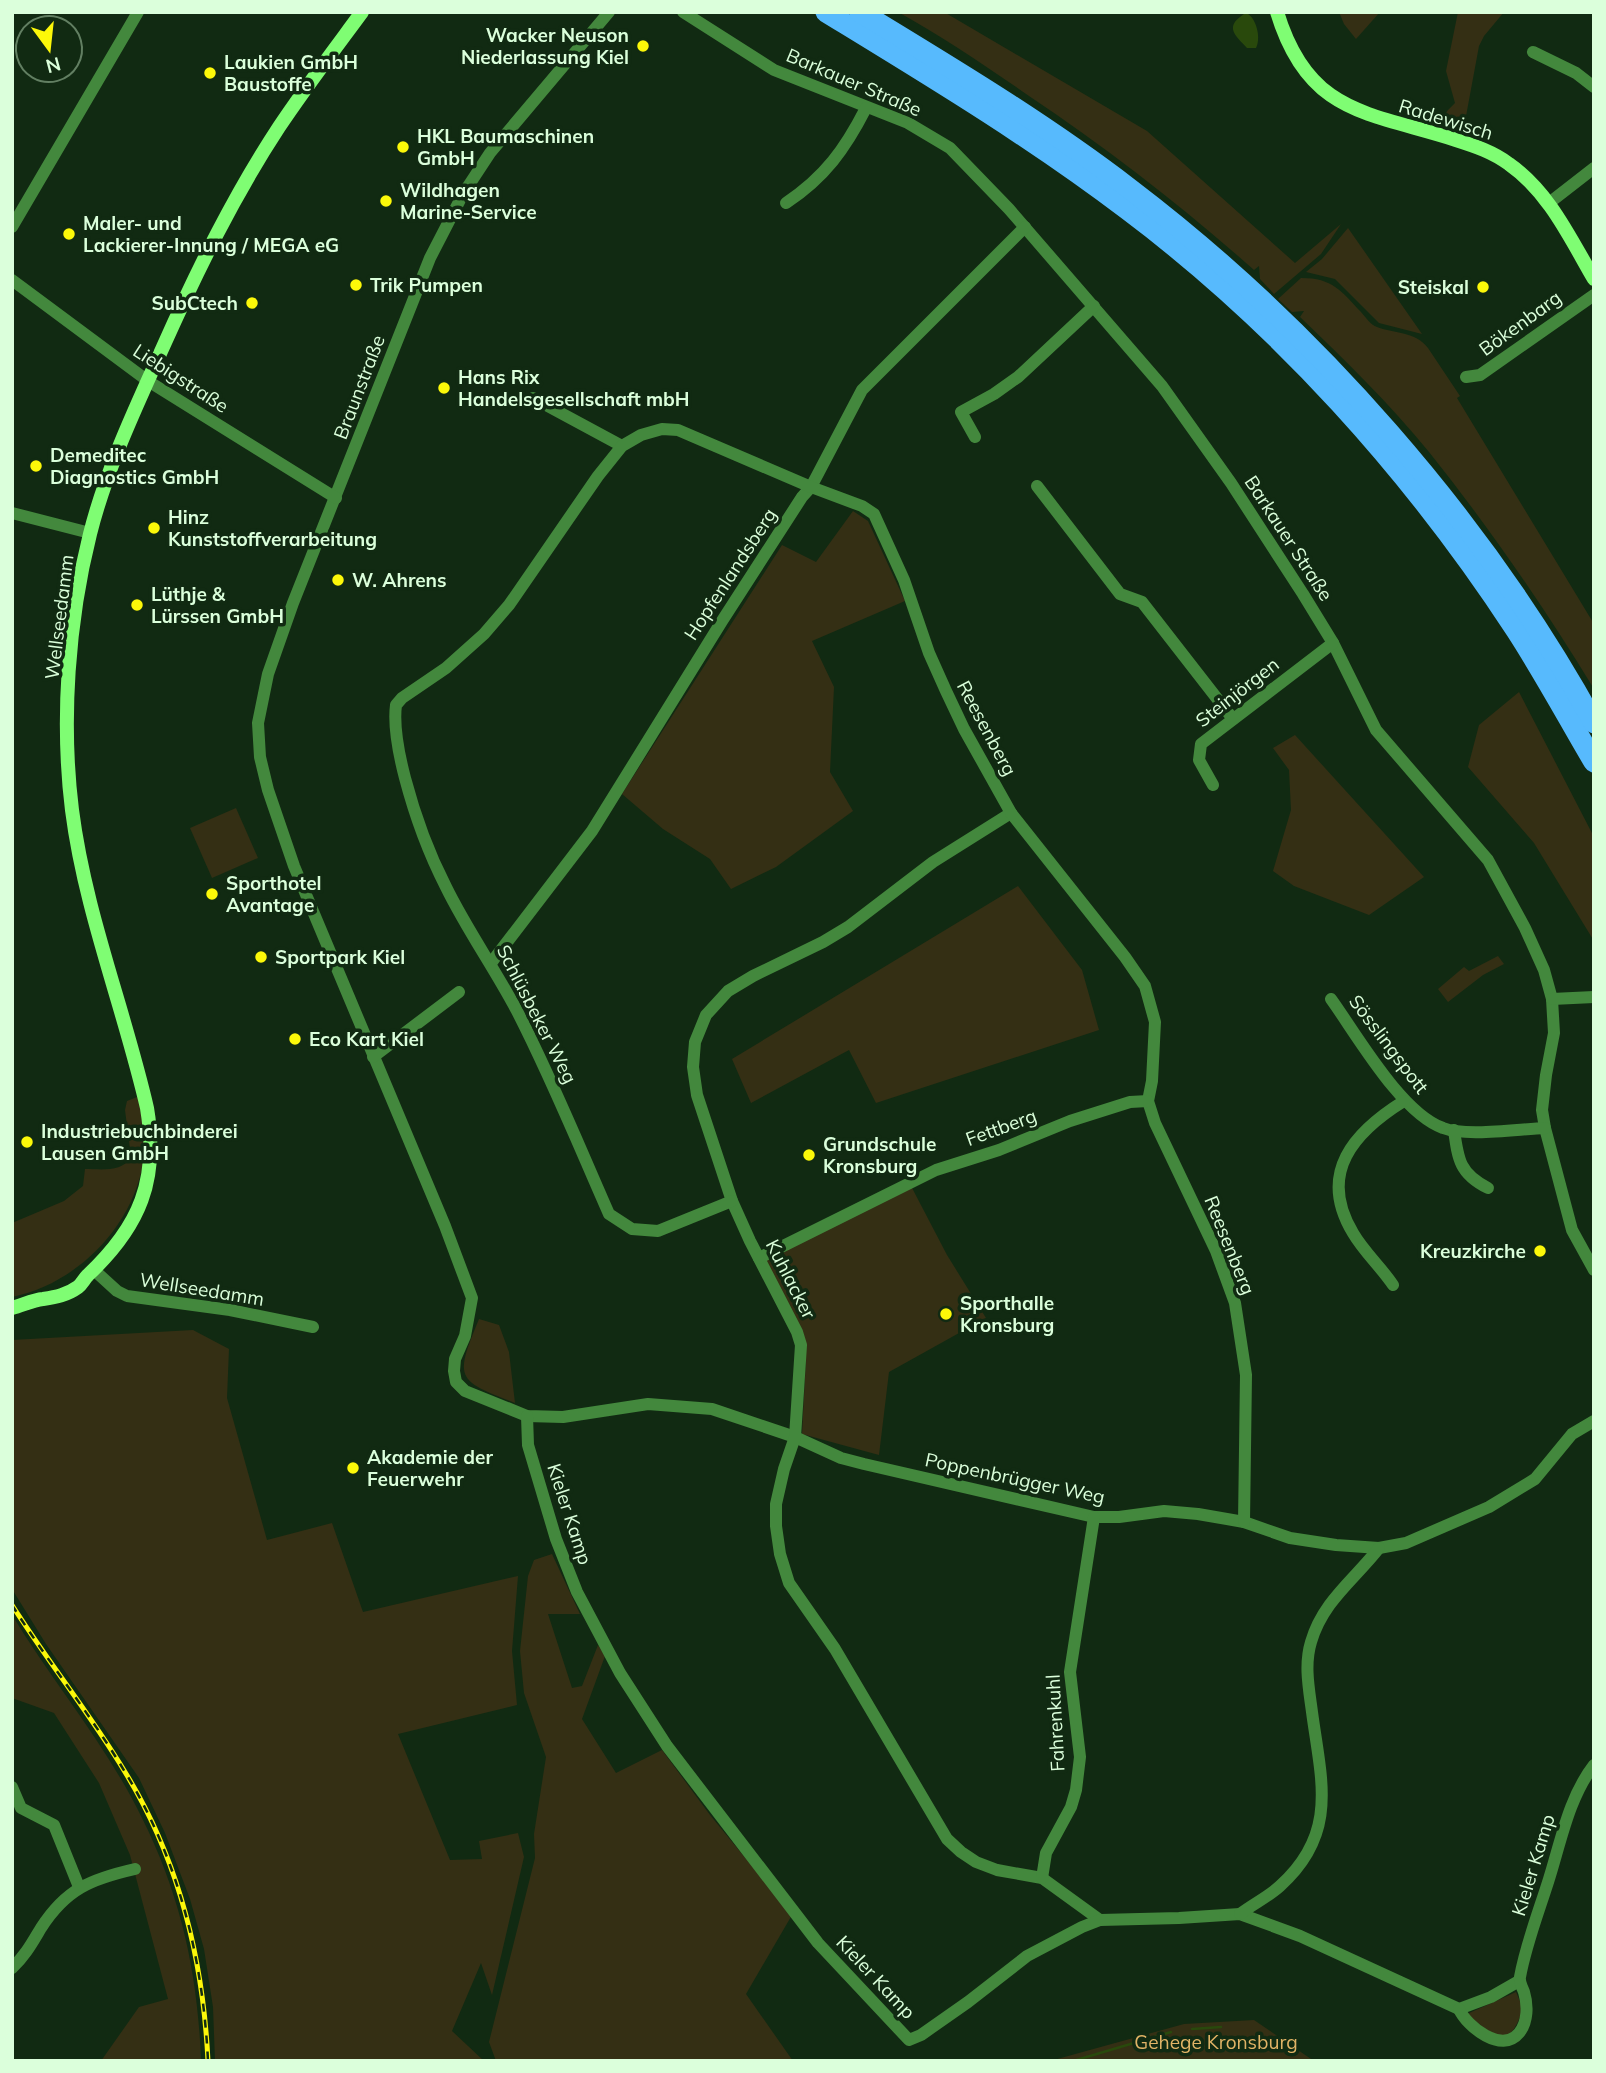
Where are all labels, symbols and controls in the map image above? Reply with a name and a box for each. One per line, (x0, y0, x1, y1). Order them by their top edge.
north arrow (14, 14, 84, 84)
place label: Wacker Neuson Niederlassung Kiel (461, 23, 629, 69)
marker: Wacker Neuson Niederlassung Kiel (635, 38, 651, 54)
street label: Barkauer Straße (783, 43, 925, 121)
place label: Laukien GmbH Baustoffe (224, 50, 358, 96)
text: N (43, 52, 63, 79)
marker: Laukien GmbH Baustoffe (202, 65, 218, 81)
street label: Radewisch (1396, 93, 1496, 145)
place label: HKL Baumaschinen GmbH (417, 124, 594, 170)
marker: HKL Baumaschinen GmbH (395, 139, 411, 155)
place label: Wildhagen Marine-Service (400, 178, 537, 224)
marker: Wildhagen Marine-Service (378, 193, 394, 209)
place label: Maler- und Lackierer-Innung / MEGA eG (83, 211, 339, 257)
marker: Maler- und Lackierer-Innung / MEGA eG (61, 226, 77, 242)
place label: Trik Pumpen (370, 273, 483, 297)
place label: Steiskal (1398, 275, 1469, 299)
marker: Trik Pumpen (348, 277, 364, 293)
marker: Steiskal (1475, 279, 1491, 295)
street label: Bökenbarg (1474, 285, 1566, 361)
place label: SubCtech (152, 291, 238, 315)
marker: SubCtech (244, 295, 260, 311)
street label: Braunstraße (328, 331, 390, 443)
street label: Liebigstraße (129, 338, 233, 418)
place label: Hans Rix Handelsgesellschaft mbH (458, 365, 689, 411)
marker: Hans Rix Handelsgesellschaft mbH (436, 380, 452, 396)
place label: Demeditec Diagnostics GmbH (50, 443, 219, 489)
marker: Demeditec Diagnostics GmbH (28, 458, 44, 474)
street label: Barkauer Straße (1240, 471, 1338, 605)
street label: Hopfenlandsberg (678, 504, 782, 644)
place label: Hinz Kunststoffverarbeitung (168, 505, 377, 551)
marker: Hinz Kunststoffverarbeitung (146, 520, 162, 536)
street label: Wellseedamm (39, 553, 79, 681)
place label: W. Ahrens (352, 568, 447, 592)
marker: W. Ahrens (330, 572, 346, 588)
place label: Lüthje & Lürssen GmbH (151, 582, 284, 628)
marker: Lüthje & Lürssen GmbH (129, 597, 145, 613)
street label: Steinjörgen (1190, 652, 1284, 732)
street label: Reesenberg (952, 676, 1022, 780)
place label: Sporthotel Avantage (226, 871, 322, 917)
marker: Sporthotel Avantage (204, 886, 220, 902)
street label: Schlüsbeker Weg (492, 941, 582, 1087)
place label: Sportpark Kiel (275, 945, 405, 969)
marker: Sportpark Kiel (253, 949, 269, 965)
street label: Sösslingspott (1344, 990, 1434, 1099)
place label: Eco Kart Kiel (309, 1027, 424, 1051)
marker: Eco Kart Kiel (287, 1031, 303, 1047)
street label: Fettberg (962, 1103, 1040, 1151)
place label: Industriebuchbinderei Lausen GmbH (41, 1119, 238, 1165)
place label: Grundschule Kronsburg (823, 1132, 936, 1178)
marker: Industriebuchbinderei Lausen GmbH (19, 1134, 35, 1150)
marker: Grundschule Kronsburg (801, 1147, 817, 1163)
street label: Reesenberg (1199, 1192, 1261, 1298)
street label: Kuhlacker (761, 1235, 821, 1323)
place label: Kreuzkirche (1420, 1239, 1526, 1263)
marker: Kreuzkirche (1532, 1243, 1548, 1259)
street label: Wellseedamm (138, 1267, 266, 1311)
place label: Sporthalle Kronsburg (960, 1291, 1054, 1337)
marker: Sporthalle Kronsburg (938, 1306, 954, 1322)
place label: Akademie der Feuerwehr (367, 1445, 493, 1491)
street label: Poppenbrügger Weg (923, 1447, 1107, 1509)
marker: Akademie der Feuerwehr (345, 1460, 361, 1476)
street label: Kieler Kamp (542, 1460, 598, 1568)
street label: Fahrenkuhl (1040, 1674, 1070, 1772)
street label: Kieler Kamp (1506, 1811, 1560, 1919)
street label: Kieler Kamp (831, 1930, 921, 2024)
park label: Gehege Kronsburg (1134, 2030, 1298, 2054)

